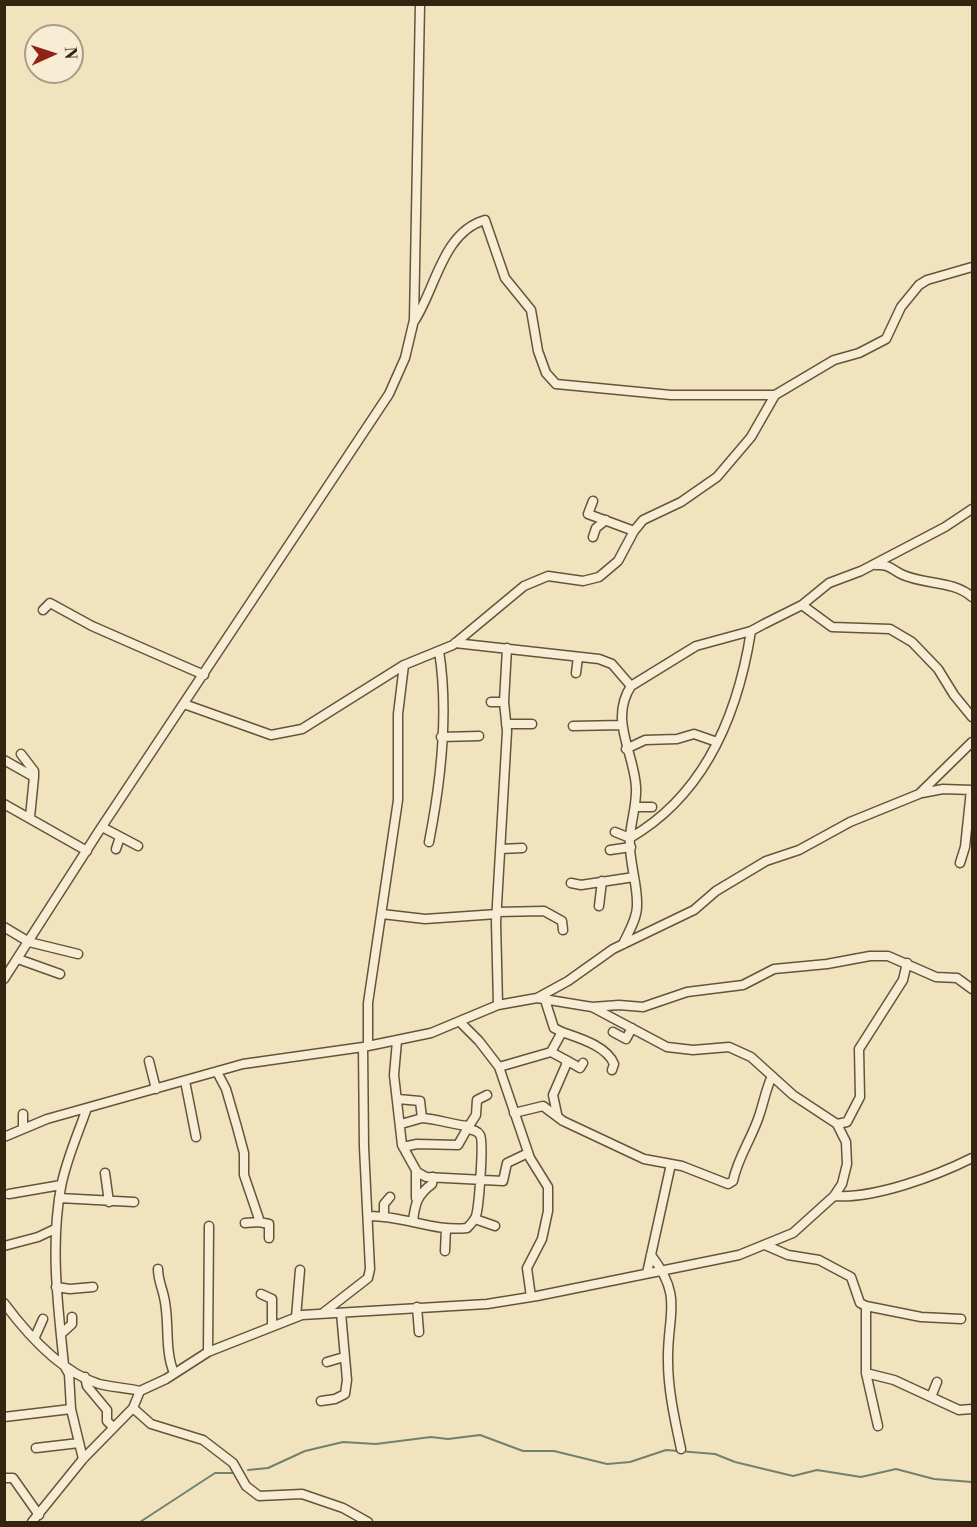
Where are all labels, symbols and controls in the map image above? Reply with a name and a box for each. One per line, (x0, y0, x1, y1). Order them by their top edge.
north arrow (24, 24, 84, 84)
text: N (60, 46, 80, 60)

